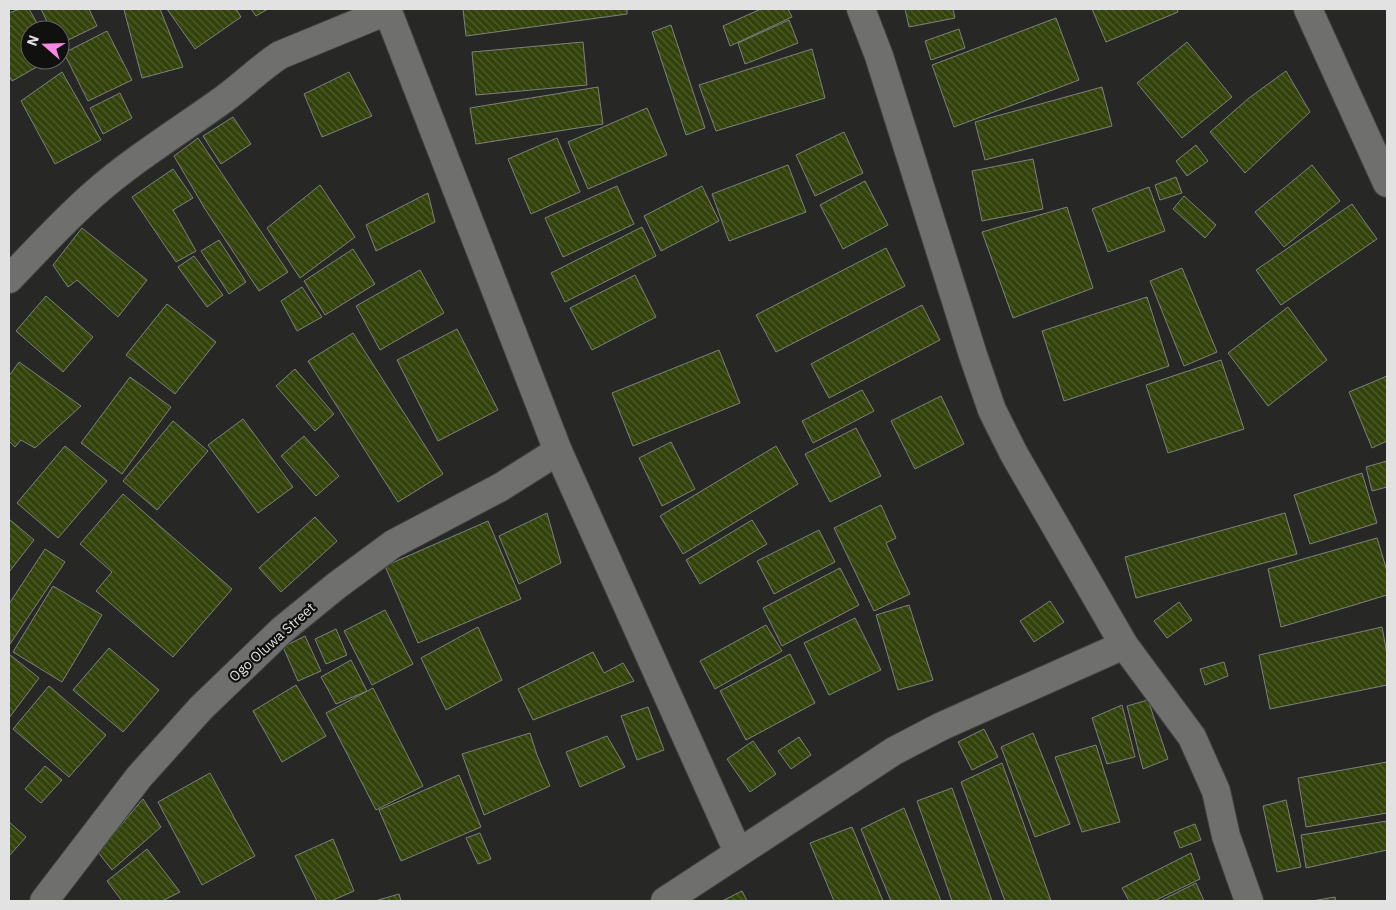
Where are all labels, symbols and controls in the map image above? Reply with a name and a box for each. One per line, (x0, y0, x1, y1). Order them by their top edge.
north arrow (20, 20, 70, 70)
text: N (23, 33, 43, 48)
street label: Ogo Oluwa Street (225, 599, 319, 685)

